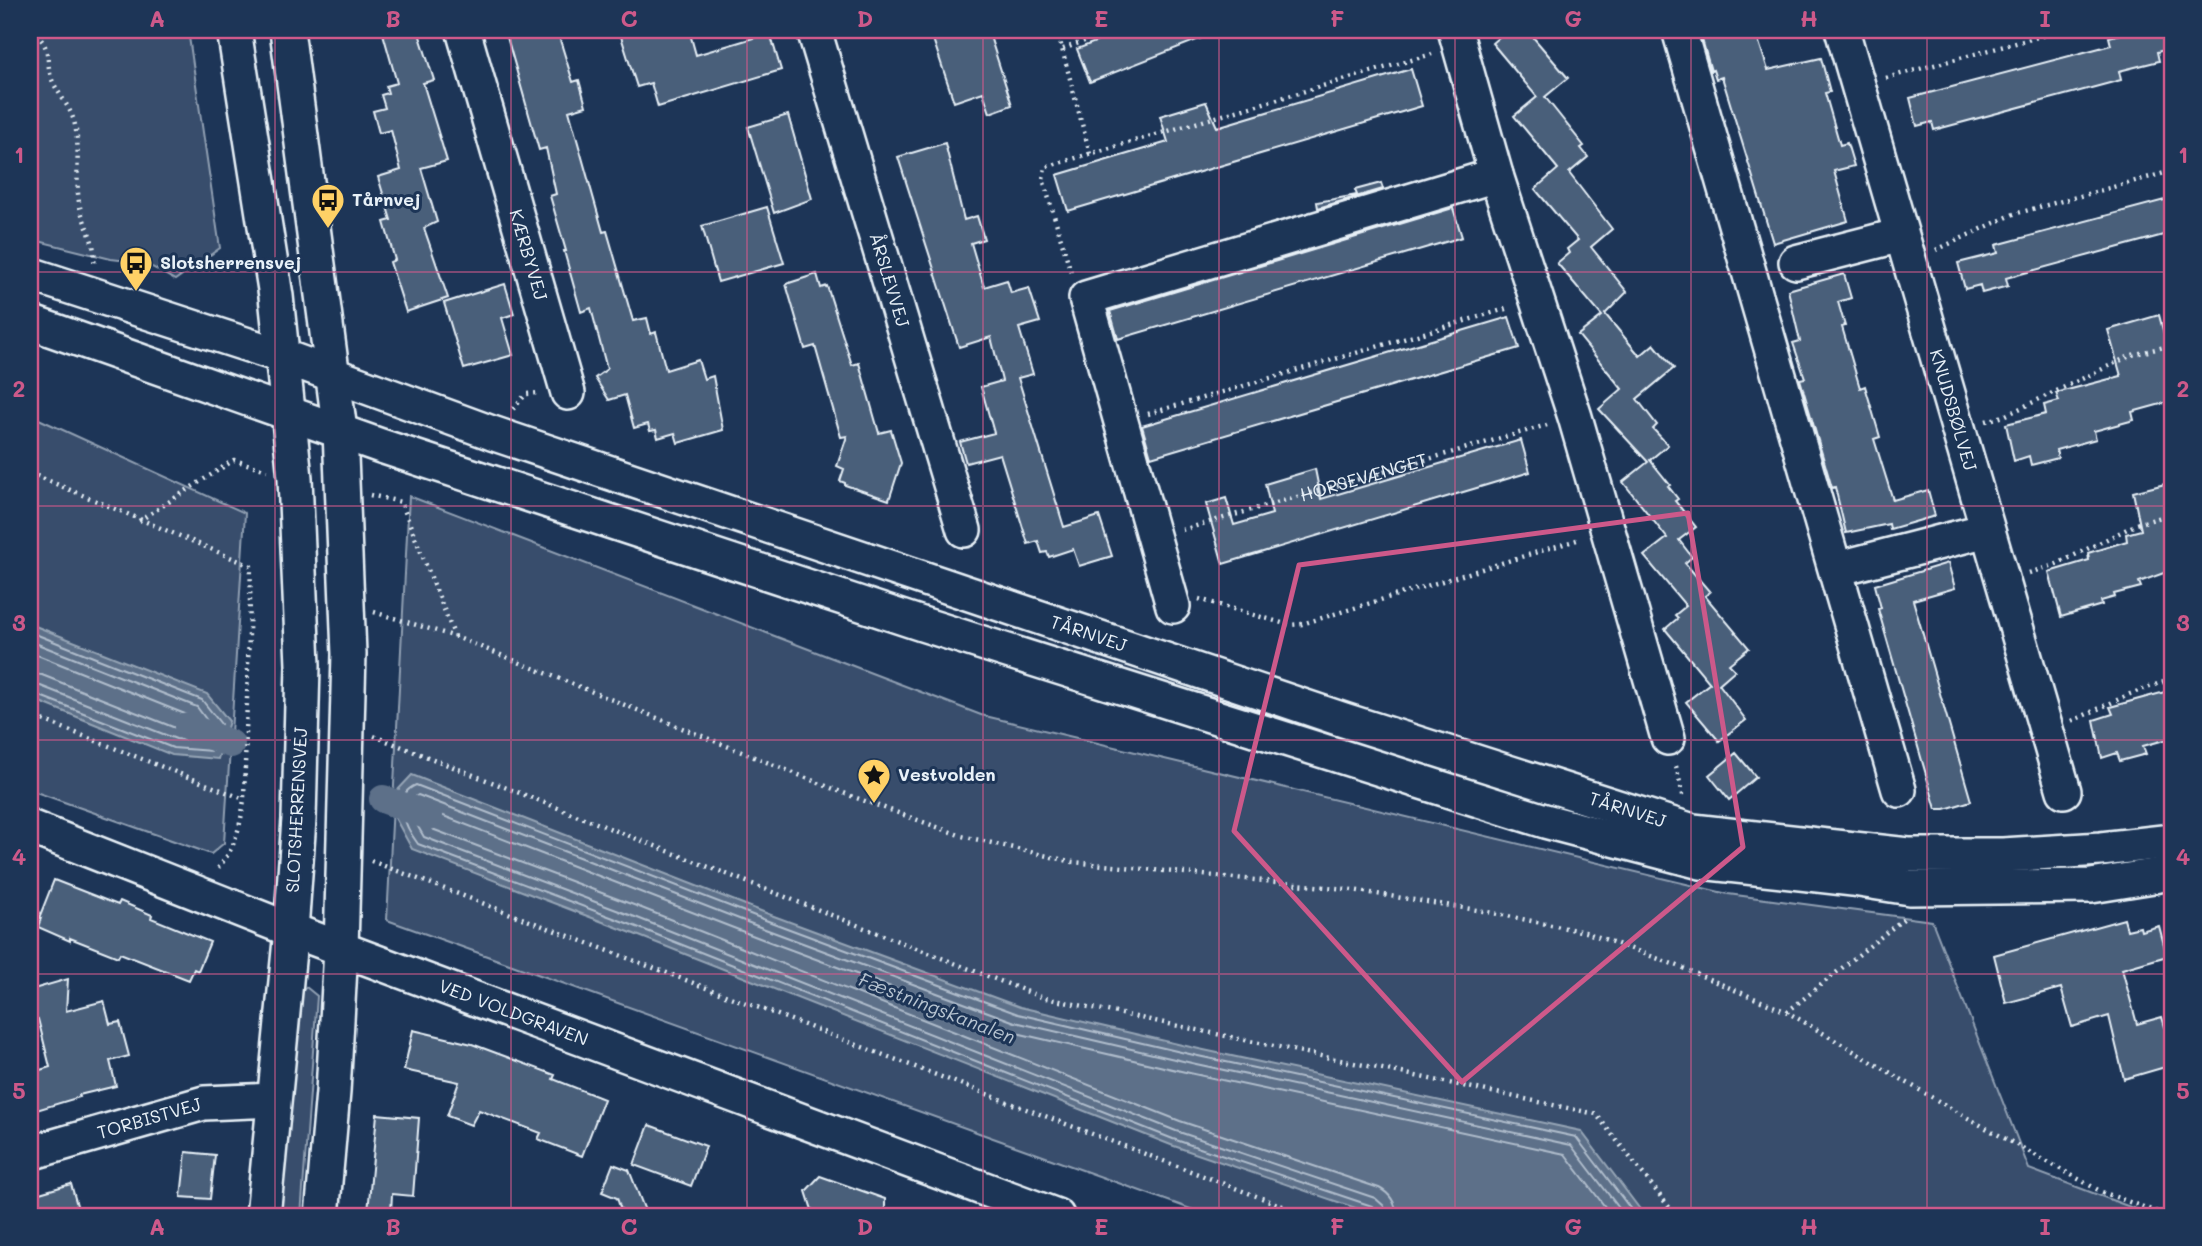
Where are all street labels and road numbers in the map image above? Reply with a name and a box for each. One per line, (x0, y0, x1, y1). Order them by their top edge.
street label: KÆRBYVEJ (504, 206, 554, 303)
street label: ÅRSLEVVEJ (864, 230, 915, 330)
street label: KNUDSBØLVEJ (1925, 346, 1983, 474)
street label: HORSEVÆNGET (1297, 447, 1430, 506)
street label: TÅRNVEJ (1047, 609, 1130, 657)
street label: SLOTSHERRENSVEJ (280, 726, 312, 893)
street label: TÅRNVEJ (1586, 786, 1669, 833)
street label: VED VOLDGRAVEN (436, 973, 592, 1051)
street label: TORBISTVEJ (94, 1091, 204, 1144)

